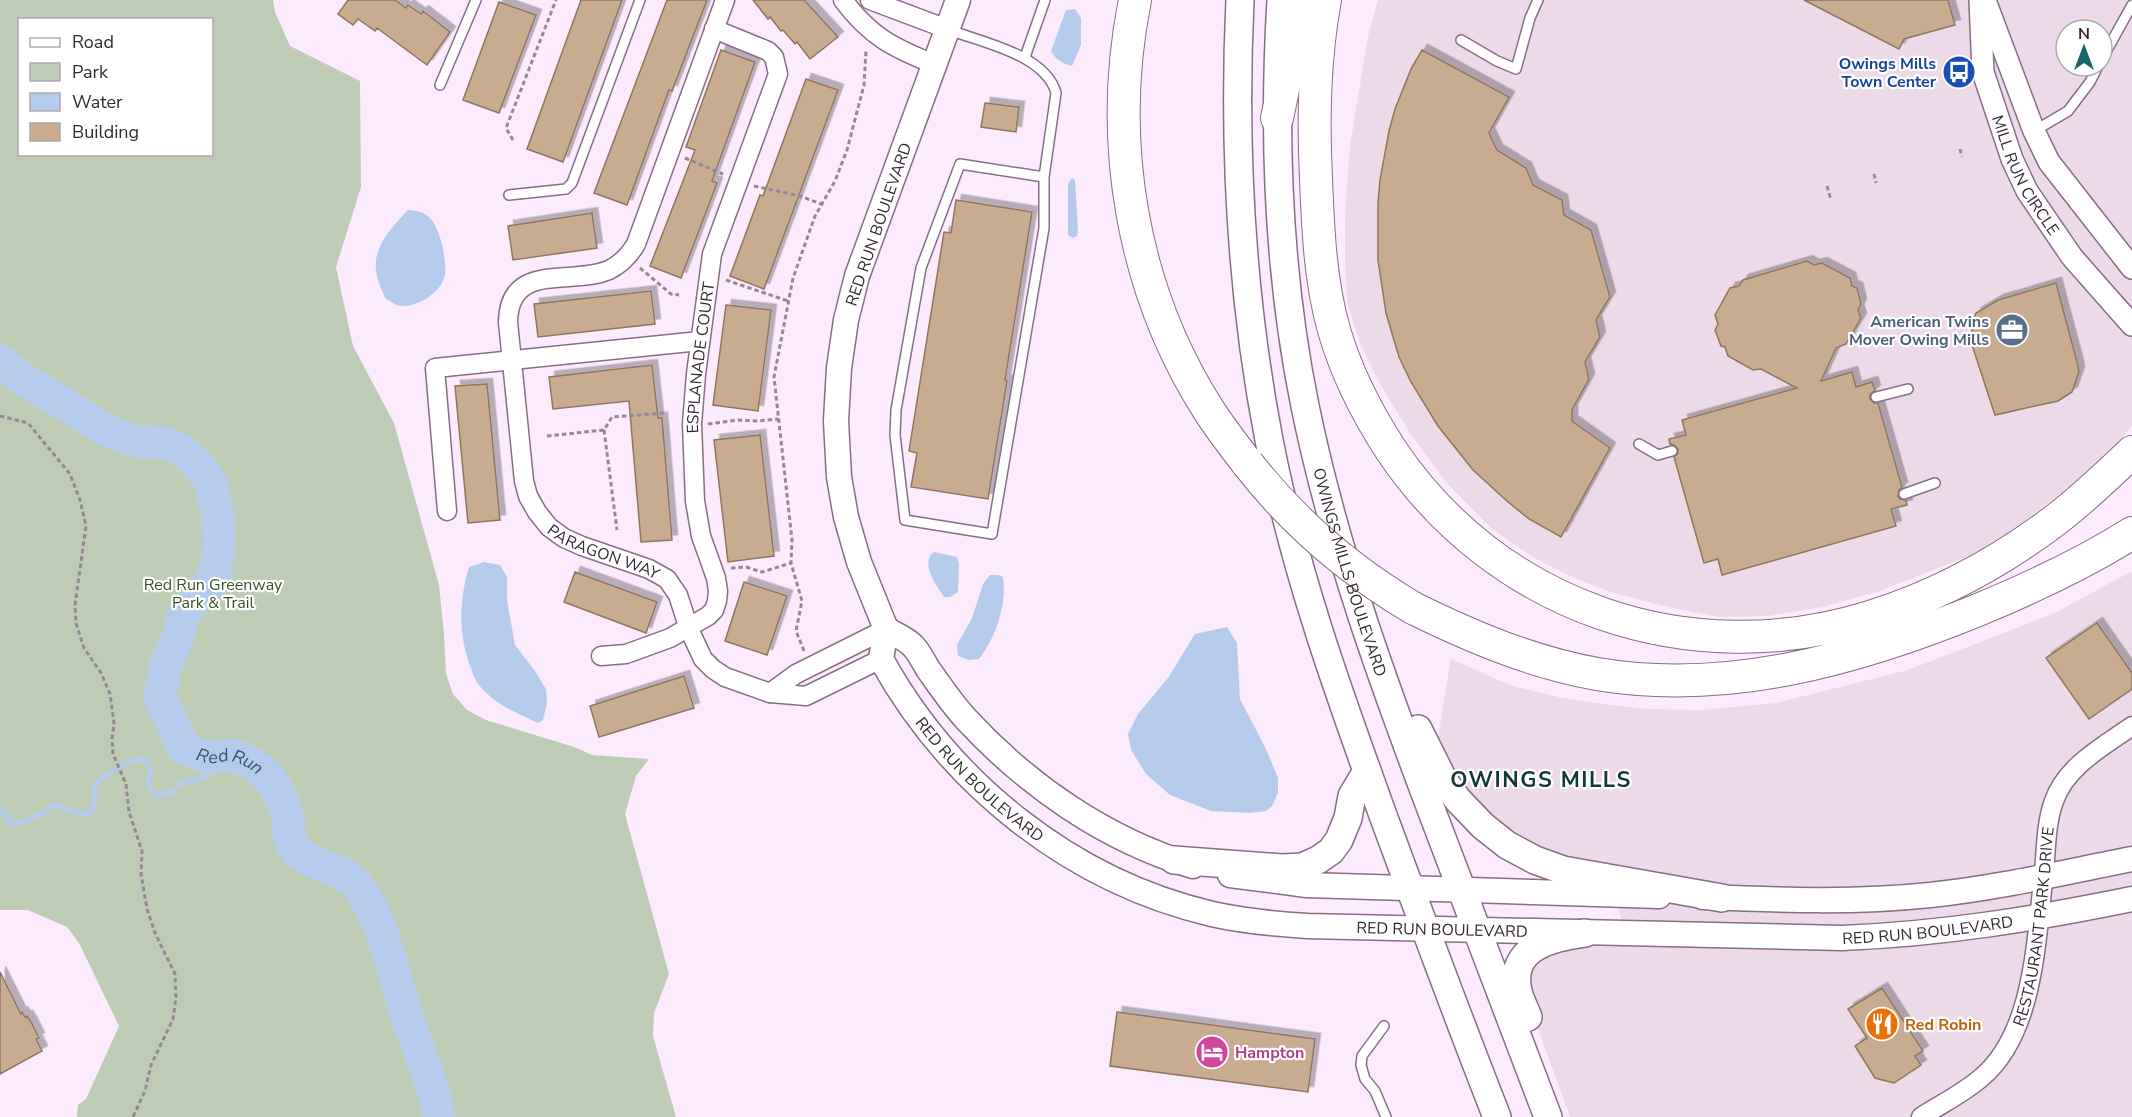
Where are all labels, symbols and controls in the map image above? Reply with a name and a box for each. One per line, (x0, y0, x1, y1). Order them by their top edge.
legend (18, 18, 213, 156)
north arrow (2054, 18, 2114, 78)
text: N (2078, 23, 2090, 45)
text: Road (72, 30, 114, 54)
place label: Owings Mills Town Center (1839, 53, 1937, 93)
bus stop icon: Owings Mills Town Center (1941, 54, 1977, 90)
text: Park (72, 60, 109, 84)
text: Water (72, 90, 123, 114)
street label: MILL RUN CIRCLE (1986, 112, 2064, 240)
text: Building (72, 120, 139, 144)
street label: RED RUN BOULEVARD (841, 140, 917, 309)
street label: ESPLANADE COURT (682, 280, 720, 434)
place label: American Twins Mover Owing Mills (1849, 311, 1989, 351)
office icon: American Twins Mover Owing Mills (1994, 312, 2030, 348)
street label: OWINGS MILLS BOULEVARD (1307, 466, 1392, 680)
street label: PARAGON WAY (542, 519, 664, 585)
park label: Red Run Greenway Park & Trail (144, 574, 283, 614)
street label: RED RUN BOULEVARD (910, 713, 1048, 848)
water label: Red Run (193, 742, 269, 780)
district label: OWINGS MILLS (1450, 765, 1632, 795)
street label: RESTAURANT PARK DRIVE (2008, 825, 2060, 1029)
street label: RED RUN BOULEVARD (1842, 911, 2015, 950)
street label: RED RUN BOULEVARD (1356, 917, 1528, 943)
restaurant icon: Red Robin (1864, 1006, 1900, 1042)
place label: Red Robin (1905, 1014, 1981, 1036)
hotel icon: Hampton (1194, 1034, 1230, 1070)
place label: Hampton (1235, 1042, 1304, 1064)

